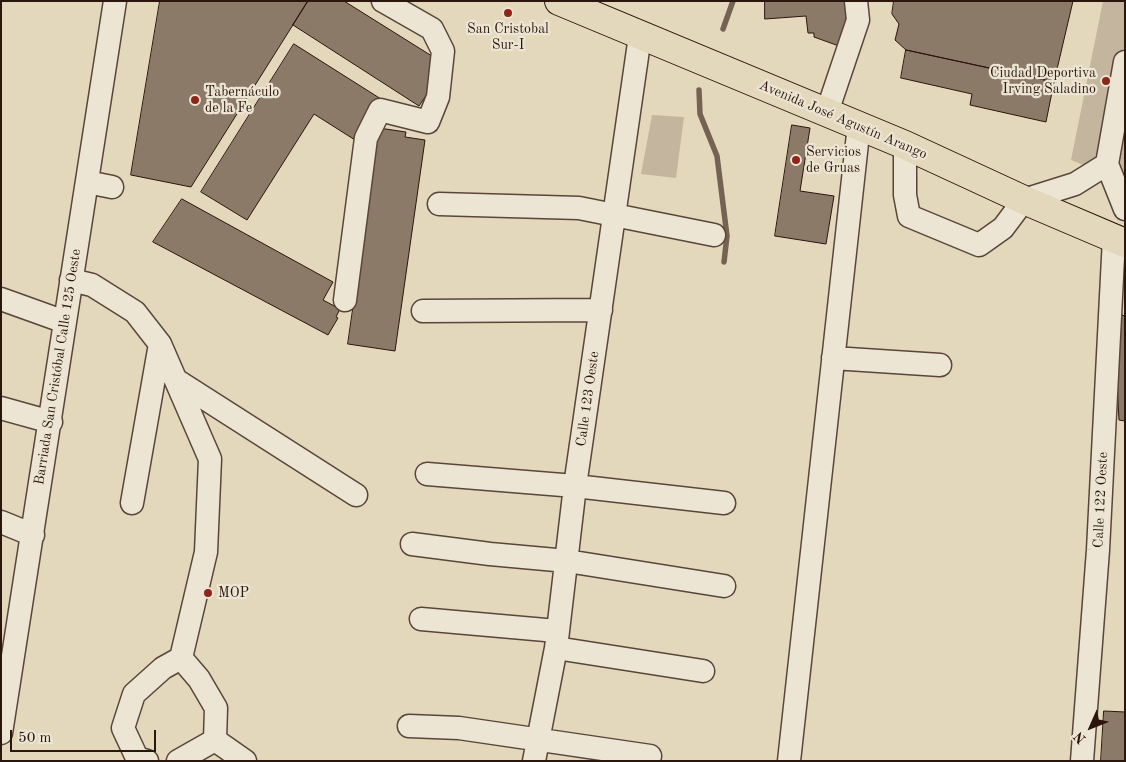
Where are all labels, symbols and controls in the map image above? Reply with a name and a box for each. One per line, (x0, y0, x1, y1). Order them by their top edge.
marker: San Cristobal Sur-I (502, 7, 514, 19)
place label: San Cristobal Sur-I (467, 21, 549, 54)
place label: Ciudad Deportiva Irving Saladino (990, 65, 1096, 98)
marker: Ciudad Deportiva Irving Saladino (1100, 75, 1112, 87)
street label: Avenida José Agustín Arango (757, 77, 929, 163)
place label: Tabernáculo de la Fe (205, 84, 279, 116)
marker: Tabernáculo de la Fe (189, 94, 201, 106)
place label: Servicios de Gruas (806, 144, 861, 176)
marker: Servicios de Gruas (790, 154, 802, 166)
street label: Barriada San Cristóbal Calle 125 Oeste (31, 248, 85, 486)
street label: Calle 123 Oeste (573, 350, 603, 448)
street label: Calle 122 Oeste (1090, 452, 1112, 548)
place label: MOP (218, 585, 249, 601)
marker: MOP (202, 587, 214, 599)
north arrow (1066, 702, 1116, 752)
scale bar (12, 720, 159, 752)
text: N (1071, 729, 1089, 746)
text: 50 m (18, 731, 52, 746)

